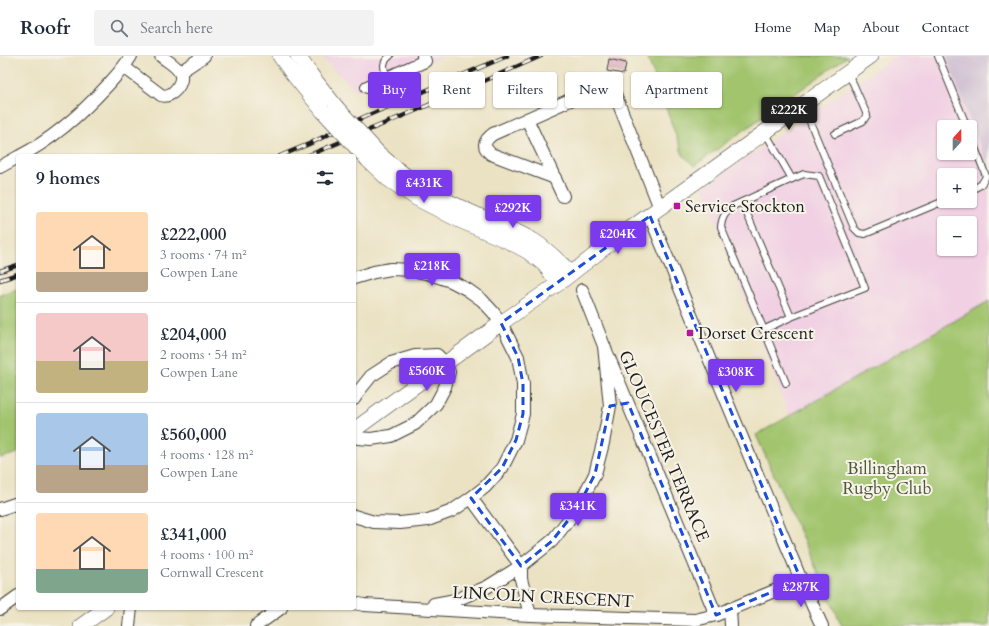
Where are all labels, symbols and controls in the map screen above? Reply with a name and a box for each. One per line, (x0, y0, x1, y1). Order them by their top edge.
search box (94, 10, 374, 46)
text: Roofr (20, 15, 70, 41)
icon: search (108, 17, 130, 39)
text: Search here (140, 18, 213, 38)
text: Home (754, 18, 792, 37)
text: Map (814, 18, 840, 37)
text: About (862, 18, 899, 37)
text: Contact (921, 18, 969, 37)
chip: Buy (368, 72, 421, 108)
chip: Rent (429, 72, 485, 108)
chip: Filters (493, 72, 557, 108)
chip: New (565, 72, 623, 108)
chip: Apartment (631, 72, 722, 108)
pin: £222K (761, 97, 817, 131)
text: £222K (770, 101, 808, 119)
north arrow (937, 120, 977, 160)
map controls (937, 120, 977, 256)
text: 9 homes (36, 167, 100, 190)
icon: filters (314, 167, 336, 189)
button: + (937, 168, 977, 208)
pin: £431K (396, 170, 452, 204)
text: £431K (405, 174, 443, 192)
pin: £292K (485, 195, 541, 229)
place label: Service Stockton (685, 195, 805, 218)
text: £292K (494, 199, 532, 217)
marker: Service Stockton (672, 201, 682, 211)
button: − (937, 216, 977, 256)
pin: £204K (590, 221, 646, 255)
text: £222,000 (160, 223, 226, 246)
text: £204K (599, 225, 637, 243)
icon: home (68, 228, 116, 276)
text: 3 rooms · 74 m² (160, 246, 247, 264)
pin: £218K (404, 253, 460, 287)
text: £218K (413, 257, 451, 275)
text: Cowpen Lane (160, 264, 238, 282)
place label: Dorset Crescent (698, 322, 814, 345)
text: £204,000 (160, 323, 226, 346)
marker: Dorset Crescent (685, 328, 695, 338)
icon: home (68, 329, 116, 377)
text: 2 rooms · 54 m² (160, 346, 247, 364)
street label: GLOUCESTER TERRACE (613, 347, 715, 545)
pin: £560K (399, 358, 455, 392)
pin: £308K (708, 359, 764, 393)
text: £560K (408, 362, 446, 380)
text: £308K (717, 363, 755, 381)
text: Cowpen Lane (160, 364, 238, 382)
text: £560,000 (160, 423, 226, 446)
icon: home (68, 429, 116, 477)
text: 4 rooms · 128 m² (160, 446, 253, 464)
park label: Billingham Rugby Club (842, 457, 932, 500)
text: Cowpen Lane (160, 464, 238, 482)
pin: £341K (550, 493, 606, 527)
text: £341K (559, 497, 597, 515)
text: £341,000 (160, 523, 226, 546)
icon: home (68, 529, 116, 577)
text: 4 rooms · 100 m² (160, 546, 253, 564)
text: Cornwall Crescent (160, 564, 264, 582)
pin: £287K (773, 574, 829, 608)
text: £287K (782, 578, 820, 596)
street label: LINCOLN CRESCENT (452, 581, 634, 613)

